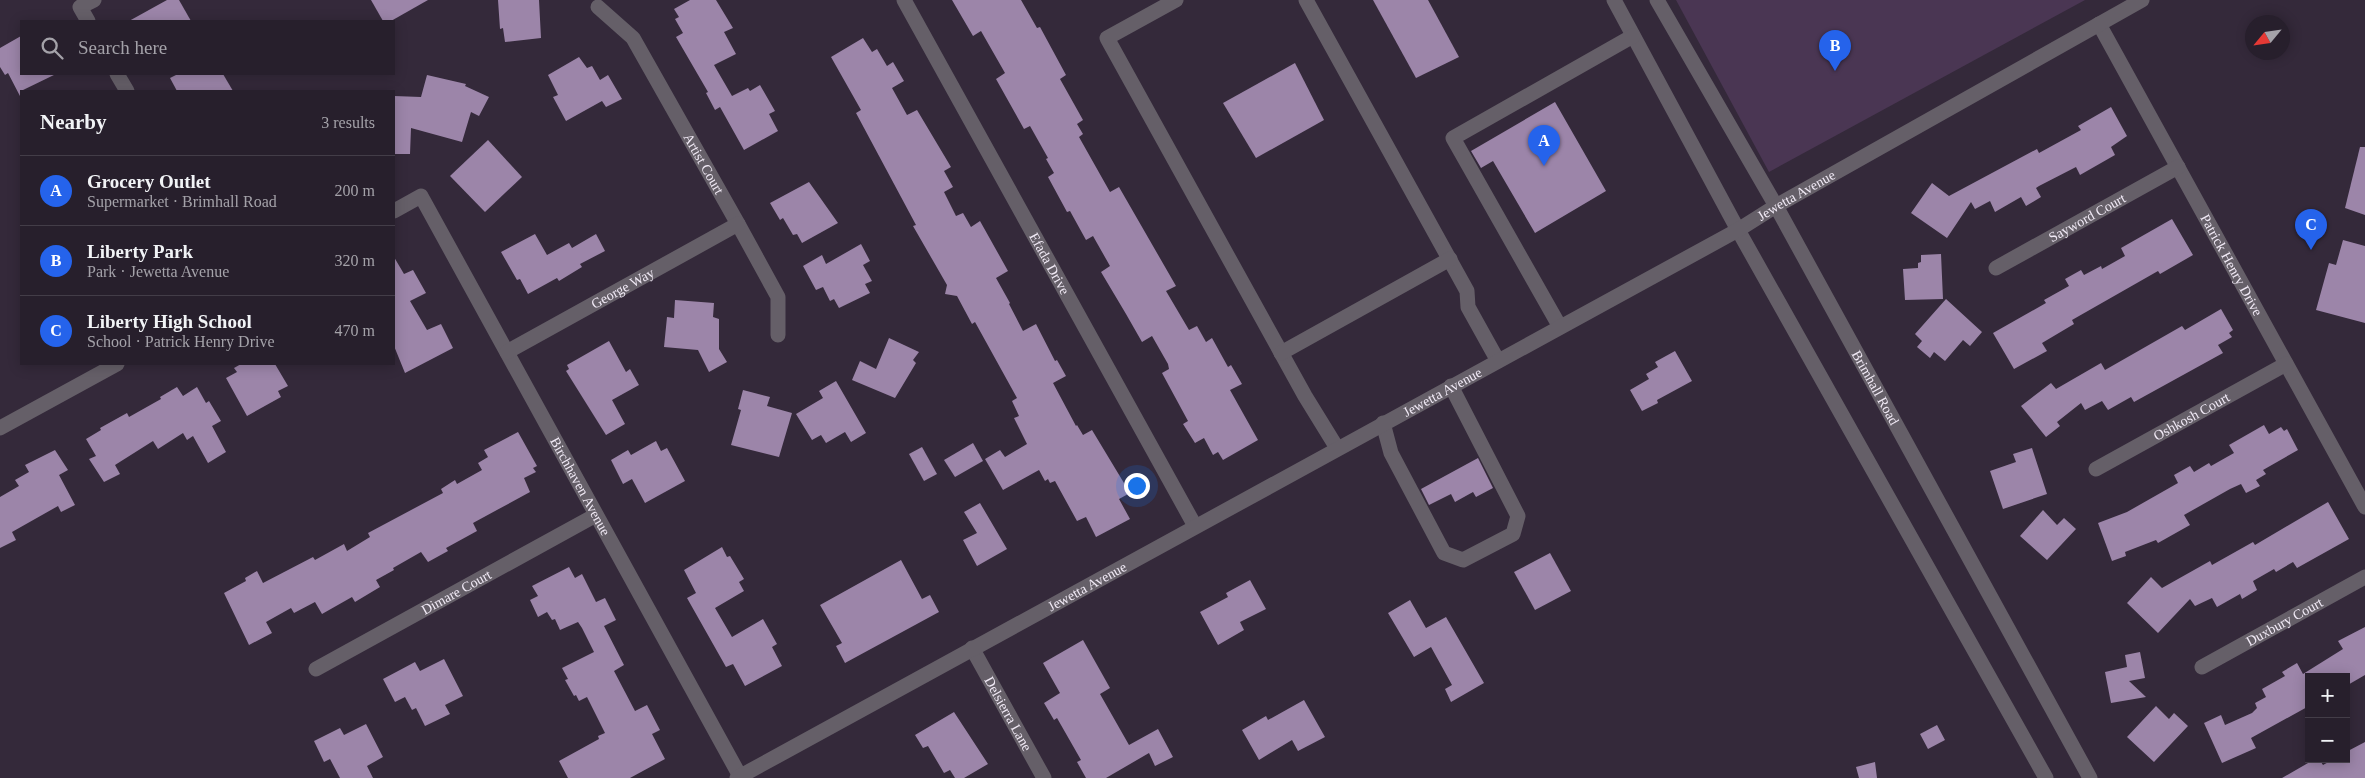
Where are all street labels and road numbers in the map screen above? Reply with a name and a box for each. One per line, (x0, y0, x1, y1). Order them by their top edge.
street label: Artist Court (680, 131, 727, 197)
street label: Jewetta Avenue (1755, 167, 1838, 224)
street label: Sayword Court (2046, 191, 2128, 245)
street label: Patrick Henry Drive (2197, 212, 2265, 319)
street label: Efada Drive (1026, 230, 1072, 297)
street label: George Way (589, 265, 657, 312)
street label: Brimhall Road (1849, 348, 1902, 428)
street label: Jewetta Avenue (1401, 365, 1484, 420)
street label: Oshkosh Court (2151, 390, 2232, 444)
street label: Birchhaven Avenue (547, 435, 613, 538)
street label: Jewetta Avenue (1045, 559, 1129, 614)
street label: Dimare Court (419, 567, 494, 618)
street label: Duxbury Court (2244, 595, 2326, 649)
street label: Delsierra Lane (981, 674, 1035, 754)

